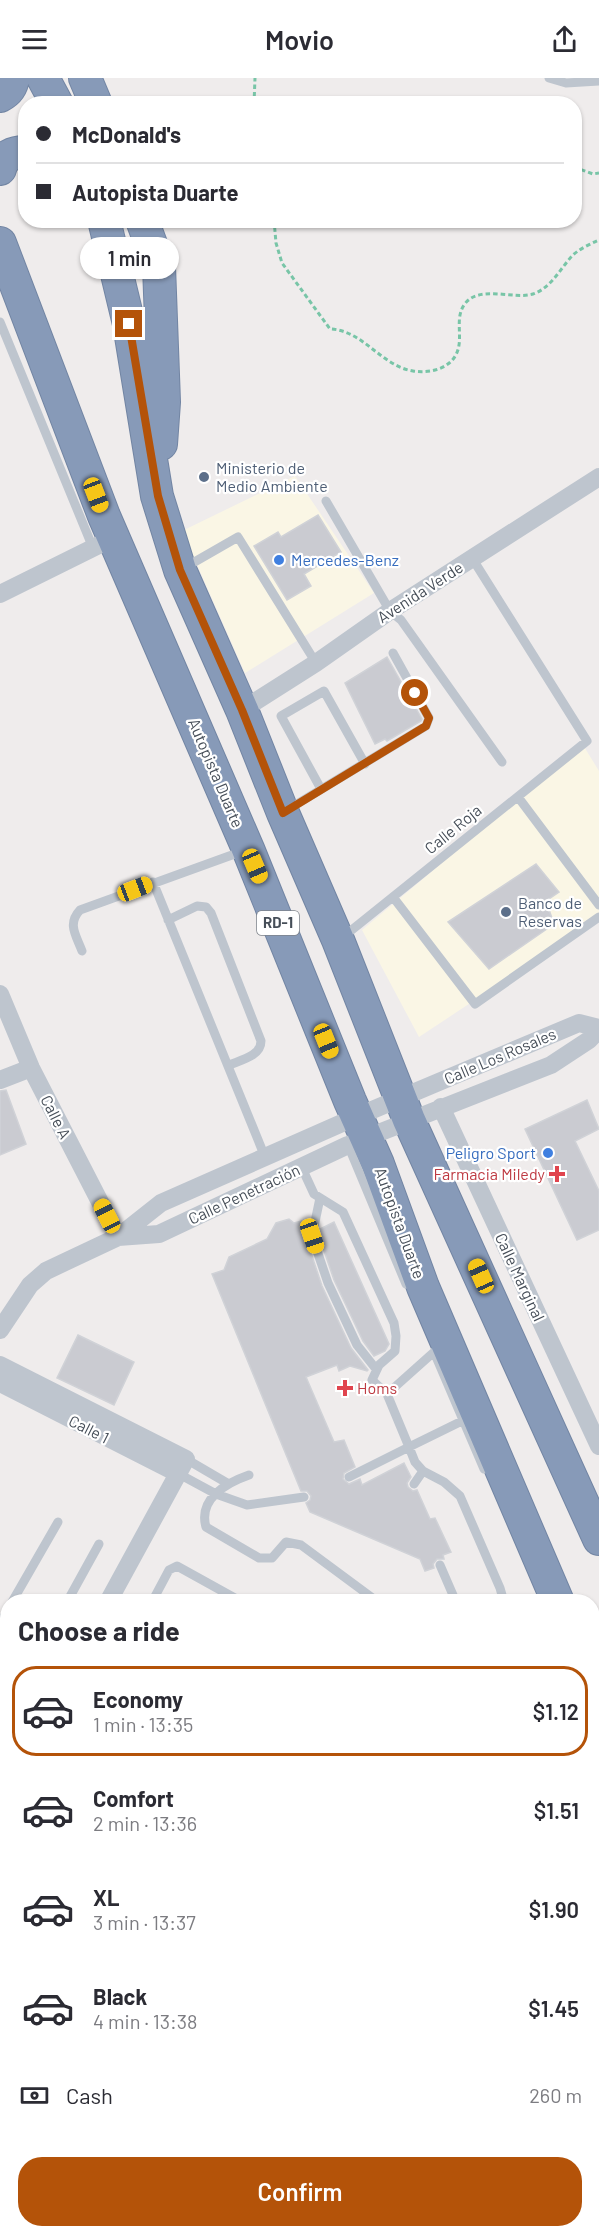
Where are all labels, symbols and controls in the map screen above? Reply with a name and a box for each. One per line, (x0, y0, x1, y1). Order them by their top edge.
icon: menu (18, 23, 51, 56)
text: Movio (265, 23, 334, 55)
icon: share (548, 23, 581, 56)
text: McDonald's (72, 121, 181, 147)
text: Autopista Duarte (72, 179, 239, 205)
callout: 1 min (80, 237, 178, 279)
text: 1 min (108, 246, 151, 270)
route end (115, 310, 142, 337)
place label: Ministerio de Medio Ambiente (216, 458, 328, 495)
marker: Ministerio de Medio Ambiente (197, 470, 211, 484)
car (81, 475, 111, 515)
place label: Mercedes-Benz (291, 550, 399, 569)
marker: Mercedes-Benz (272, 553, 286, 567)
street label: Avenida Verde (373, 557, 466, 626)
route start (401, 679, 428, 706)
street label: Autopista Duarte (185, 715, 248, 830)
street label: Calle Roja (421, 800, 485, 857)
car (240, 846, 270, 886)
car (115, 874, 155, 904)
place label: Banco de Reservas (518, 893, 582, 930)
marker: Banco de Reservas (499, 905, 513, 919)
road number: RD-1 (257, 911, 299, 935)
car (311, 1021, 341, 1061)
street label: Calle Los Rosales (441, 1023, 559, 1088)
street label: Calle A (37, 1092, 76, 1142)
place label: Peligro Sport (446, 1143, 536, 1162)
marker: Peligro Sport (541, 1146, 555, 1160)
street label: Calle Penetración (185, 1159, 303, 1228)
place label: Farmacia Miledy (433, 1164, 546, 1183)
street label: Autopista Duarte (372, 1165, 429, 1281)
marker: Farmacia Miledy (550, 1167, 564, 1181)
car (91, 1196, 123, 1236)
car (298, 1216, 326, 1256)
street label: Calle Marginal (492, 1230, 549, 1324)
car (465, 1256, 497, 1296)
place label: Homs (357, 1378, 397, 1397)
marker: Homs (338, 1381, 352, 1395)
street label: Calle 1 (66, 1410, 112, 1447)
text: Choose a ride (18, 1614, 180, 1646)
icon: car (21, 1684, 75, 1738)
text: Economy (93, 1686, 183, 1712)
text: $1.12 (533, 1698, 579, 1724)
text: 1 min · 13:35 (93, 1712, 193, 1736)
icon: car (21, 1783, 75, 1837)
text: Comfort (93, 1785, 174, 1811)
text: $1.51 (534, 1797, 579, 1823)
text: 2 min · 13:36 (93, 1811, 197, 1835)
icon: car (21, 1882, 75, 1936)
text: XL (93, 1884, 119, 1910)
text: $1.90 (529, 1896, 579, 1922)
text: 3 min · 13:37 (93, 1910, 196, 1934)
icon: car (21, 1981, 75, 2035)
text: Black (93, 1983, 147, 2009)
text: $1.45 (528, 1995, 579, 2021)
text: 4 min · 13:38 (93, 2009, 197, 2033)
icon: cash (18, 2079, 51, 2112)
text: Cash (66, 2082, 113, 2108)
text: 260 m (529, 2083, 582, 2107)
button: Confirm (18, 2157, 582, 2226)

